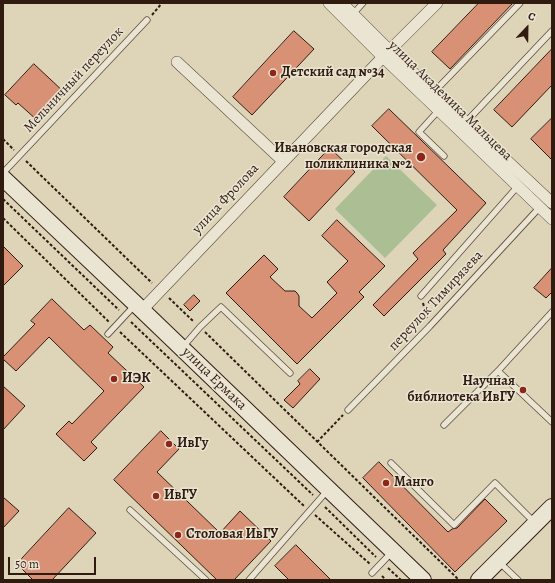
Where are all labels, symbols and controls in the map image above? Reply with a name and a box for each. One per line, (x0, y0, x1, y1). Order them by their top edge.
north arrow (507, 8, 547, 48)
text: С (526, 8, 538, 25)
street label: Мельничный переулок (21, 24, 127, 136)
street label: улица Академика Мальцева (385, 38, 515, 164)
place label: Детский сад №34 (281, 65, 385, 81)
marker: Детский сад №34 (268, 68, 278, 78)
place label: Ивановская городская поликлиника №2 (274, 141, 412, 174)
marker: Ивановская городская поликлиника №2 (415, 151, 427, 163)
street label: улица Фролова (189, 160, 263, 238)
street label: переулок Тимирязева (385, 247, 487, 355)
street label: улица Ермака (178, 344, 250, 414)
place label: ИЭК (122, 371, 150, 387)
marker: ИЭК (109, 374, 119, 384)
place label: Научная библиотека ИвГУ (407, 374, 515, 406)
marker: Научная библиотека ИвГУ (518, 385, 528, 395)
place label: ИвГу (177, 436, 208, 452)
marker: ИвГу (164, 439, 174, 449)
place label: Манго (394, 475, 434, 491)
marker: Манго (381, 478, 391, 488)
place label: ИвГУ (164, 488, 197, 504)
marker: ИвГУ (151, 491, 161, 501)
place label: Столовая ИвГУ (186, 527, 278, 543)
marker: Столовая ИвГУ (173, 530, 183, 540)
scale bar (10, 549, 98, 575)
text: 50 m (15, 556, 39, 572)

